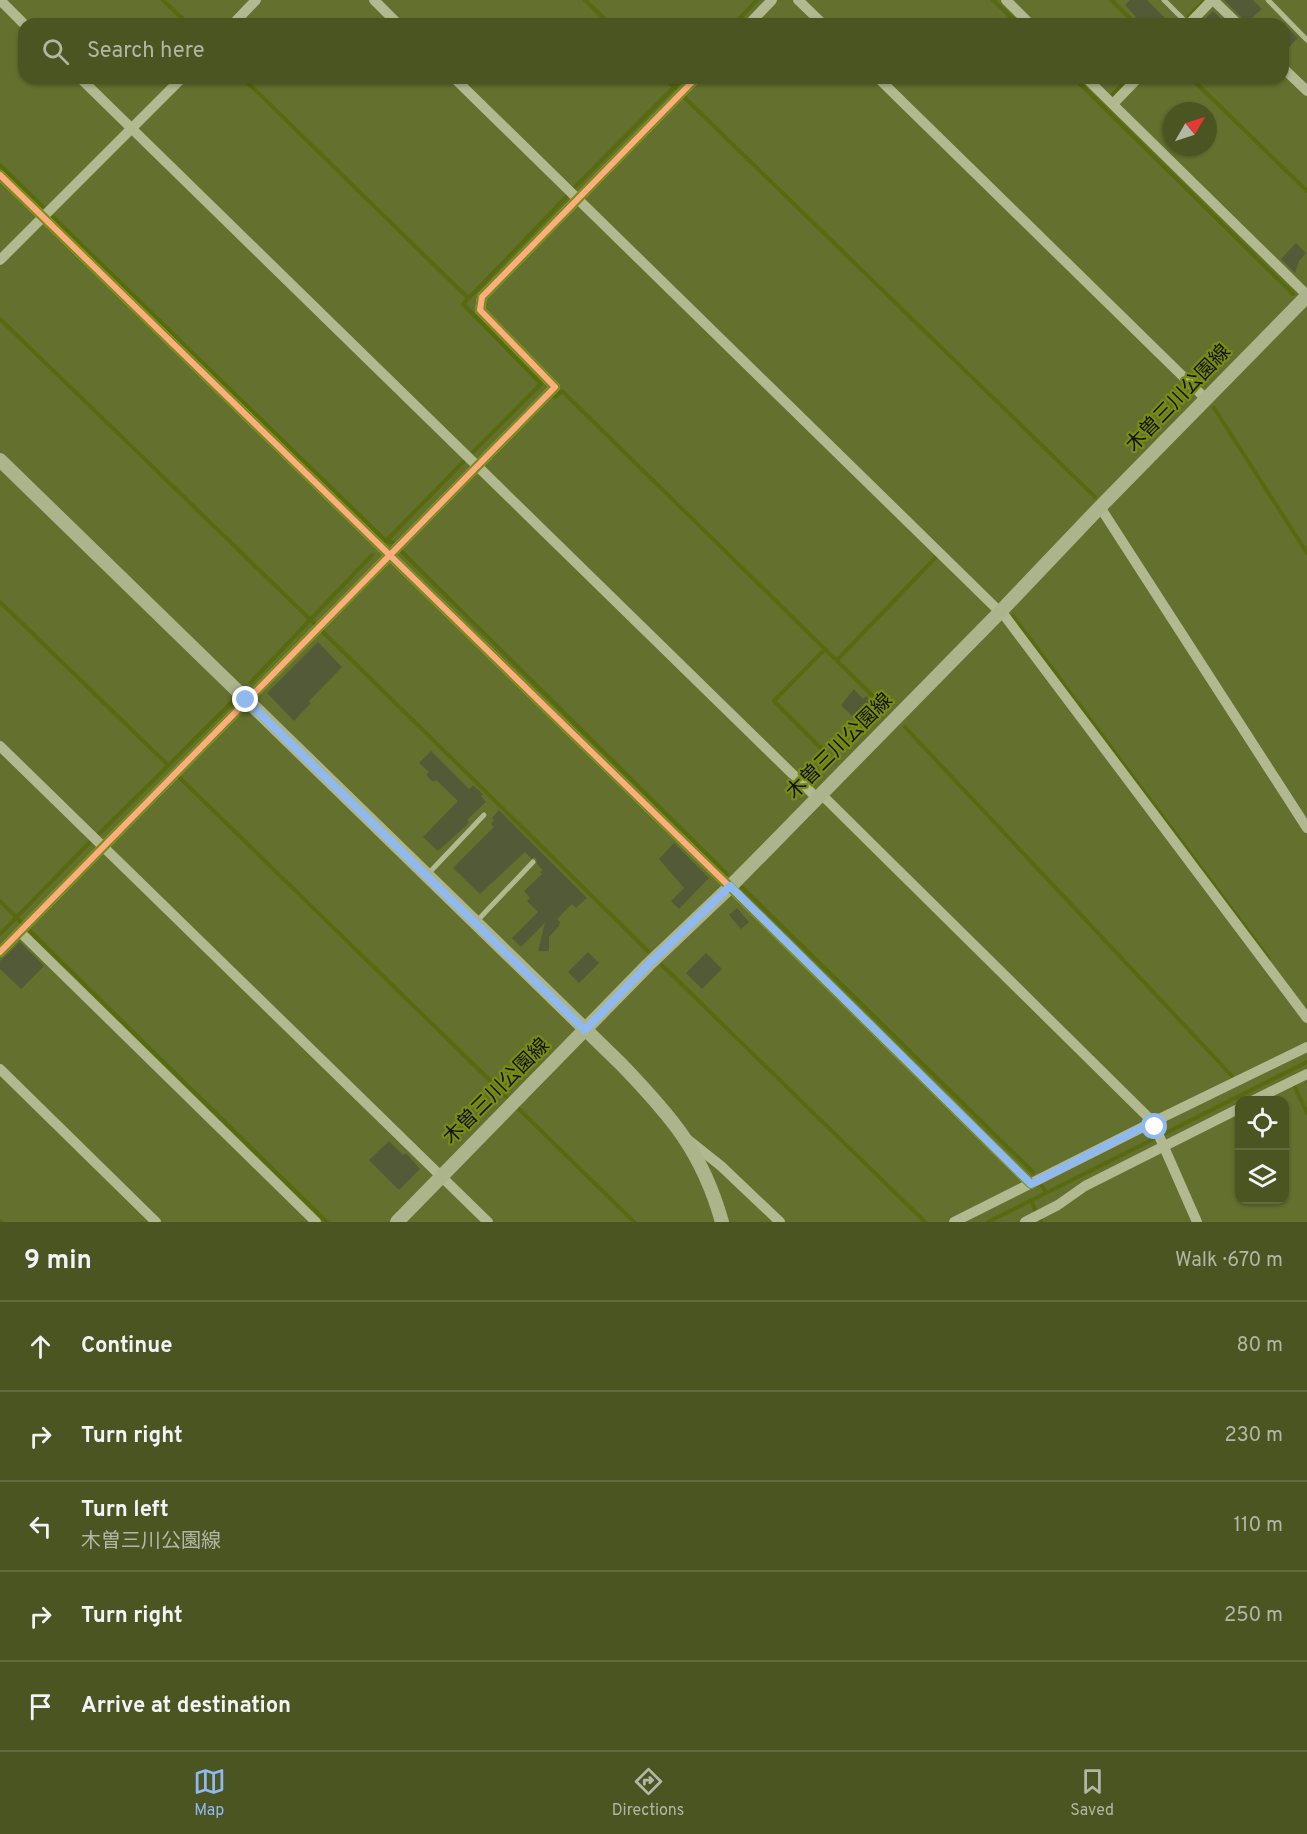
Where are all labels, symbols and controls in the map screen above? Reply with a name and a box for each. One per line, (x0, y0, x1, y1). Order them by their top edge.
search box (18, 18, 1289, 84)
icon: search (39, 35, 72, 68)
text: Search here (87, 38, 205, 65)
north arrow (1163, 102, 1217, 156)
street label: 木曽三川公園線 (1121, 340, 1237, 458)
route end (232, 686, 258, 712)
street label: 木曽三川公園線 (781, 688, 899, 806)
street label: 木曽三川公園線 (438, 1033, 556, 1151)
map controls (1235, 1096, 1289, 1204)
button: locate (1235, 1096, 1289, 1150)
route start (1141, 1113, 1167, 1139)
button: layers (1235, 1150, 1289, 1204)
text: 9 min (24, 1245, 92, 1278)
text: Walk · 670 m (1175, 1248, 1283, 1274)
icon: ahead (24, 1330, 57, 1363)
text: Continue (81, 1333, 172, 1360)
text: 80 m (1237, 1333, 1283, 1359)
icon: right (24, 1420, 57, 1453)
text: Turn right (81, 1423, 183, 1450)
text: 230 m (1224, 1423, 1283, 1449)
text: Turn left (81, 1497, 169, 1524)
icon: left (24, 1510, 57, 1543)
text: 110 m (1234, 1513, 1283, 1539)
text: 木曽三川公園線 (81, 1529, 221, 1555)
icon: right (24, 1600, 57, 1633)
text: Turn right (81, 1603, 183, 1630)
text: 250 m (1224, 1603, 1283, 1629)
icon: arrive (24, 1690, 57, 1723)
text: Arrive at destination (81, 1693, 291, 1720)
tab: Map (193, 1765, 226, 1821)
tab: Directions (612, 1765, 684, 1821)
tab: Saved (1070, 1765, 1114, 1821)

